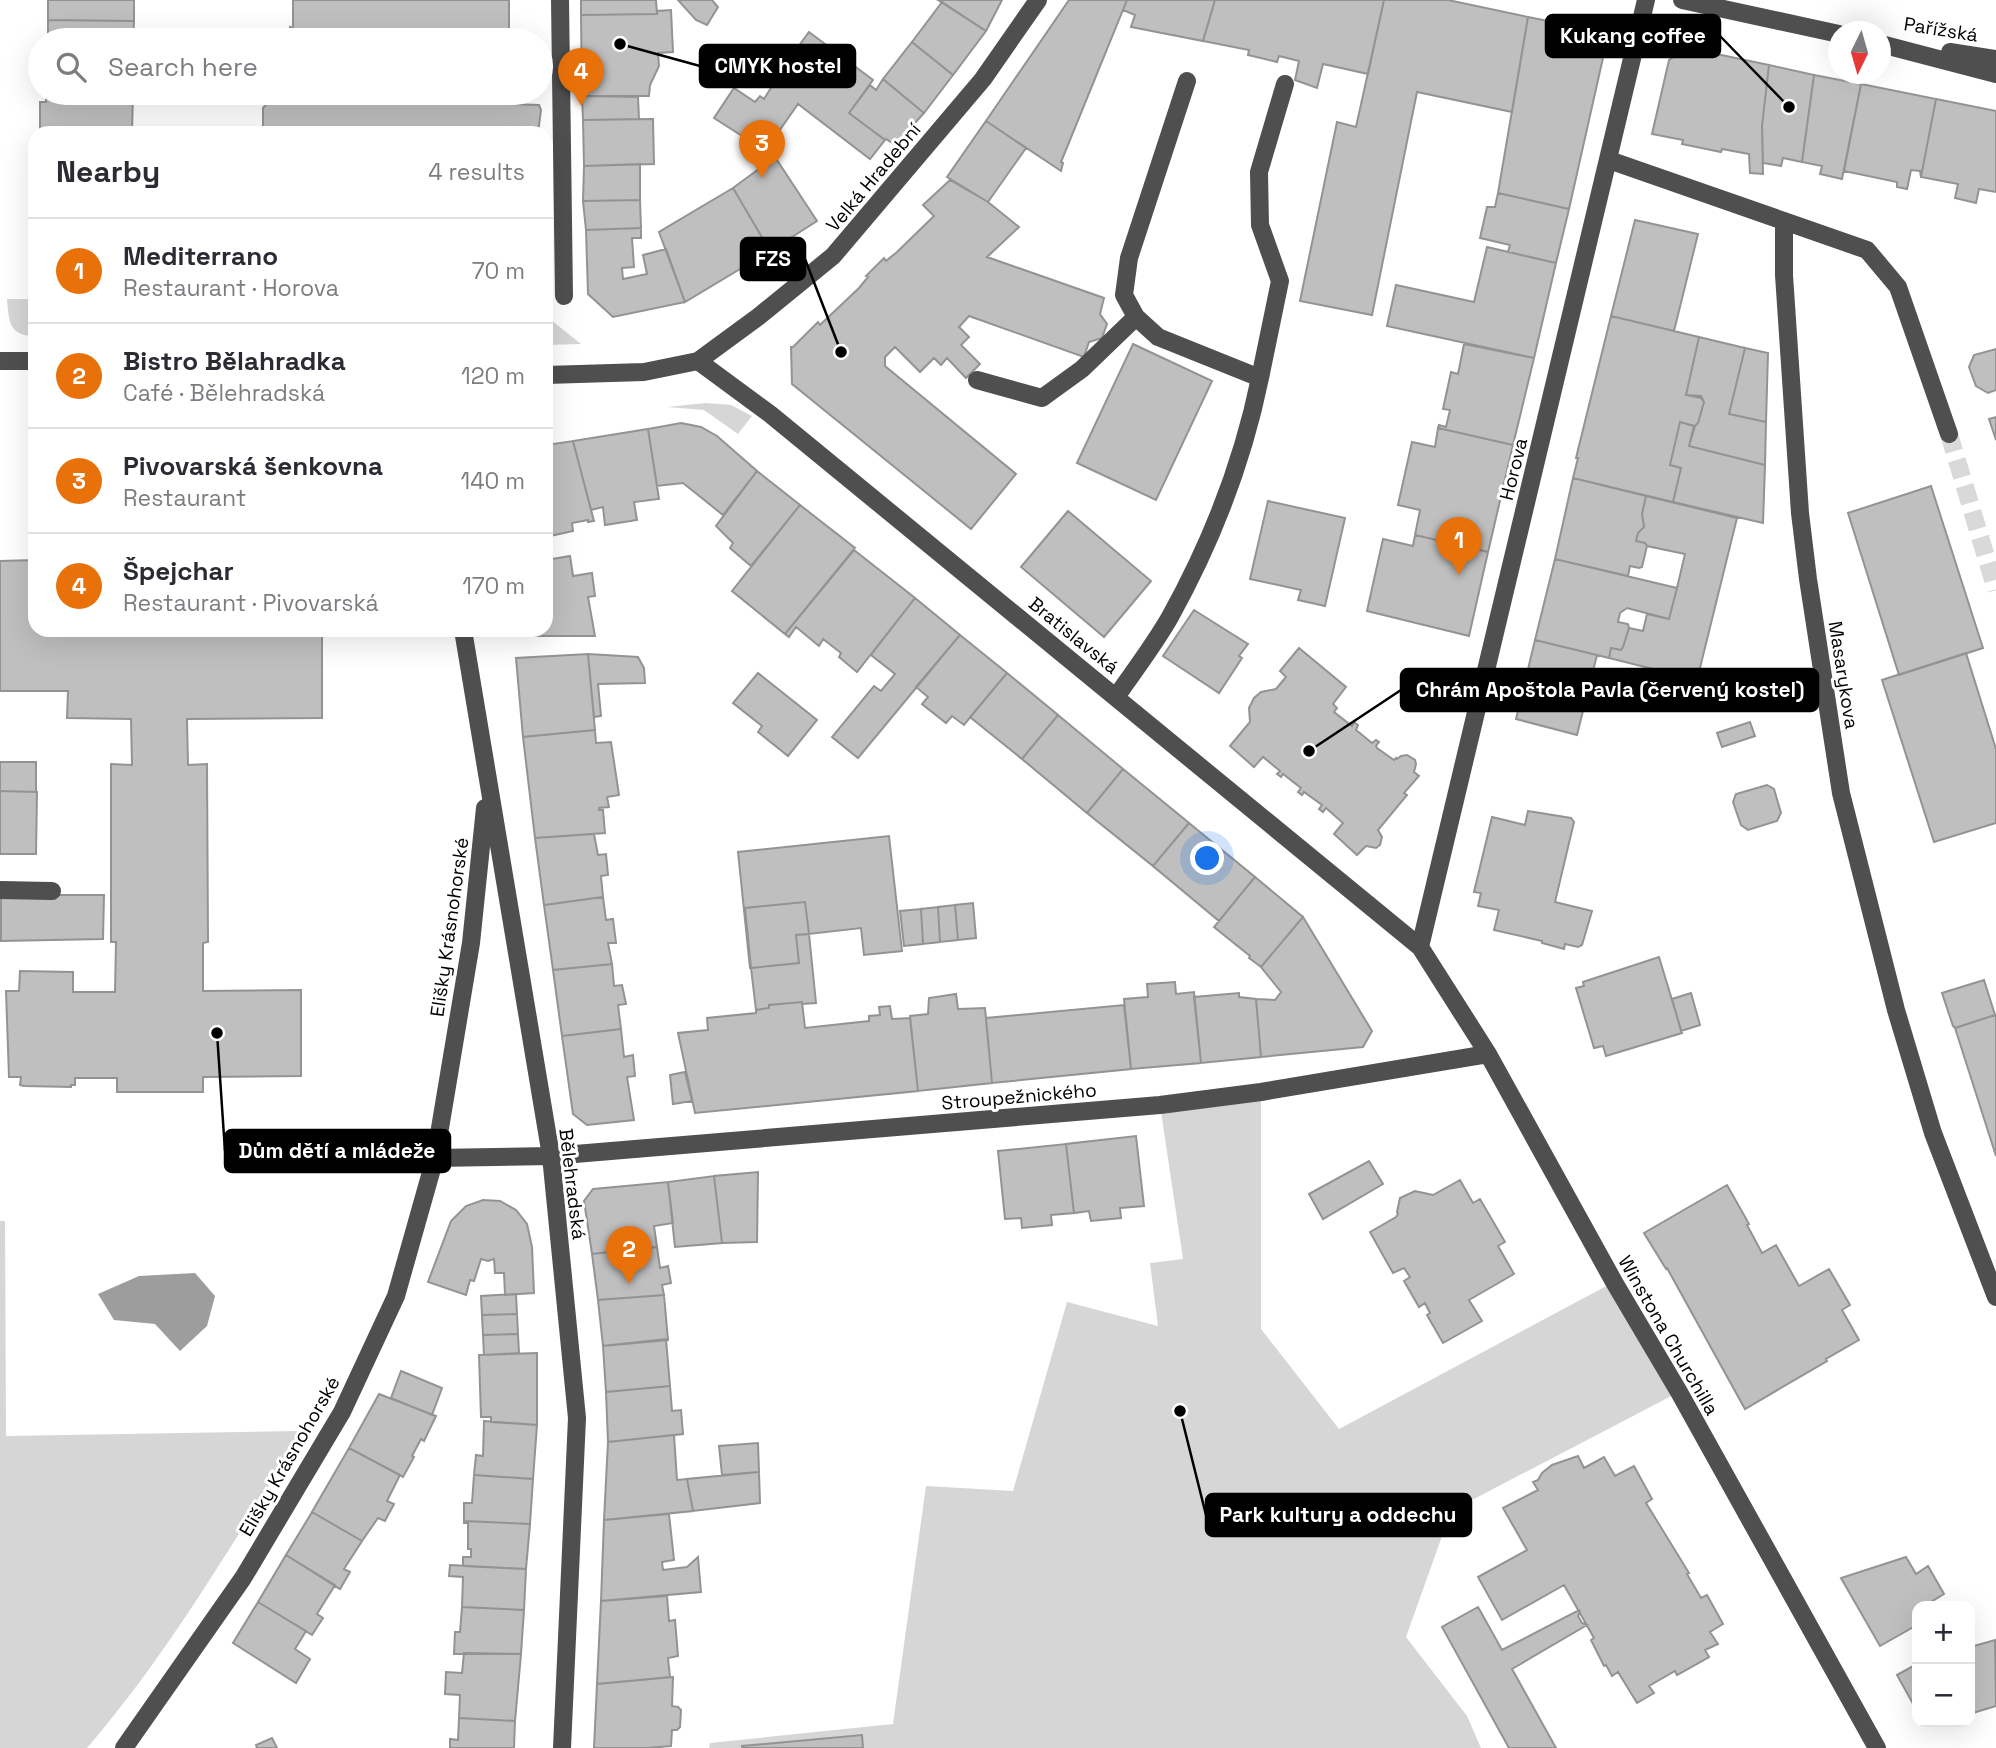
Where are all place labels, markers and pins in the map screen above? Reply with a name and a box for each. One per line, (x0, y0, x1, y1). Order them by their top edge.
callout: Kukang coffee (1546, 15, 1720, 57)
callout: CMYK hostel (700, 45, 855, 87)
pin: 4 (558, 48, 604, 106)
pin: 3 (739, 120, 785, 178)
callout: FZS (741, 238, 805, 280)
pin: 1 (1436, 517, 1482, 575)
callout: Chrám Apoštola Pavla (červený kostel) (1401, 669, 1818, 711)
callout: Dům dětí a mládeže (225, 1130, 450, 1172)
pin: 2 (606, 1226, 652, 1284)
callout: Park kultury a oddechu (1206, 1494, 1471, 1536)

